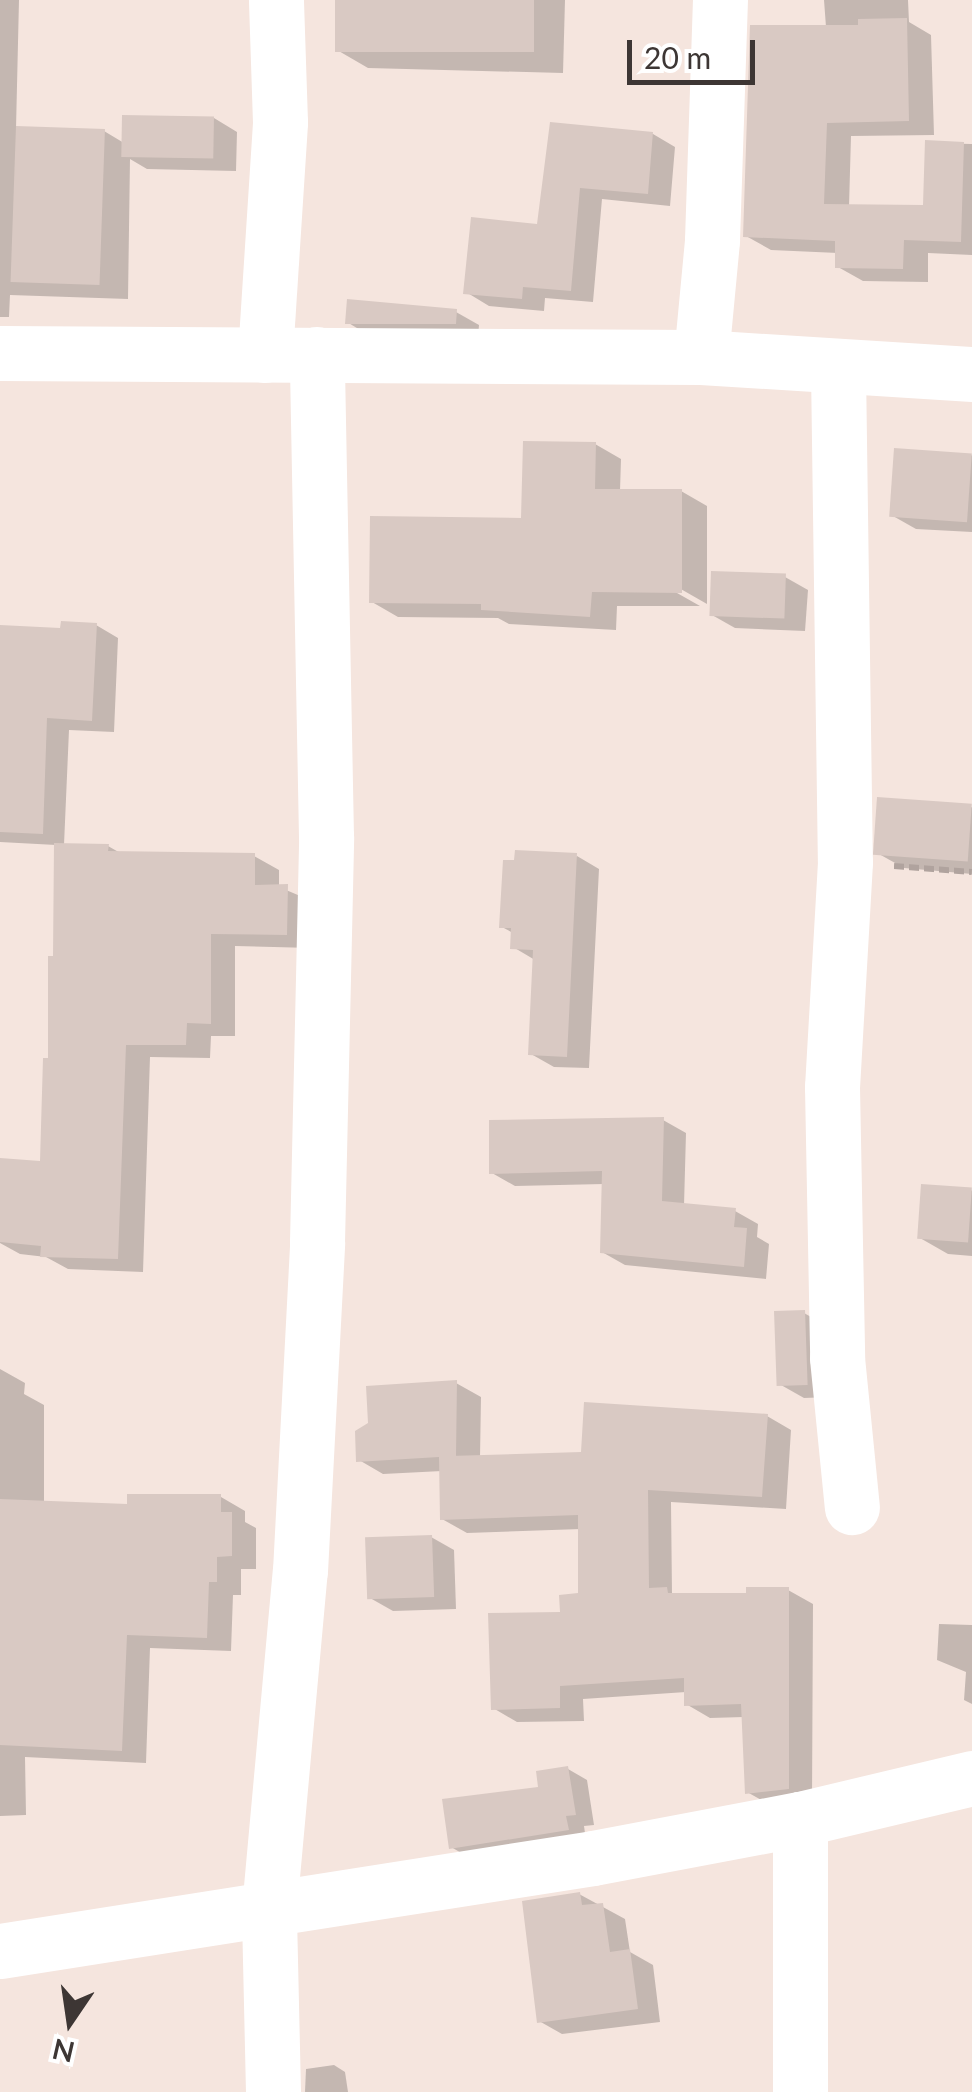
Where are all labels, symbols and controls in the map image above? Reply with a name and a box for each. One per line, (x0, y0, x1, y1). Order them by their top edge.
scale bar (632, 20, 760, 82)
text: 20 m (644, 39, 711, 75)
north arrow (20, 1972, 120, 2072)
text: N (49, 2032, 78, 2070)

